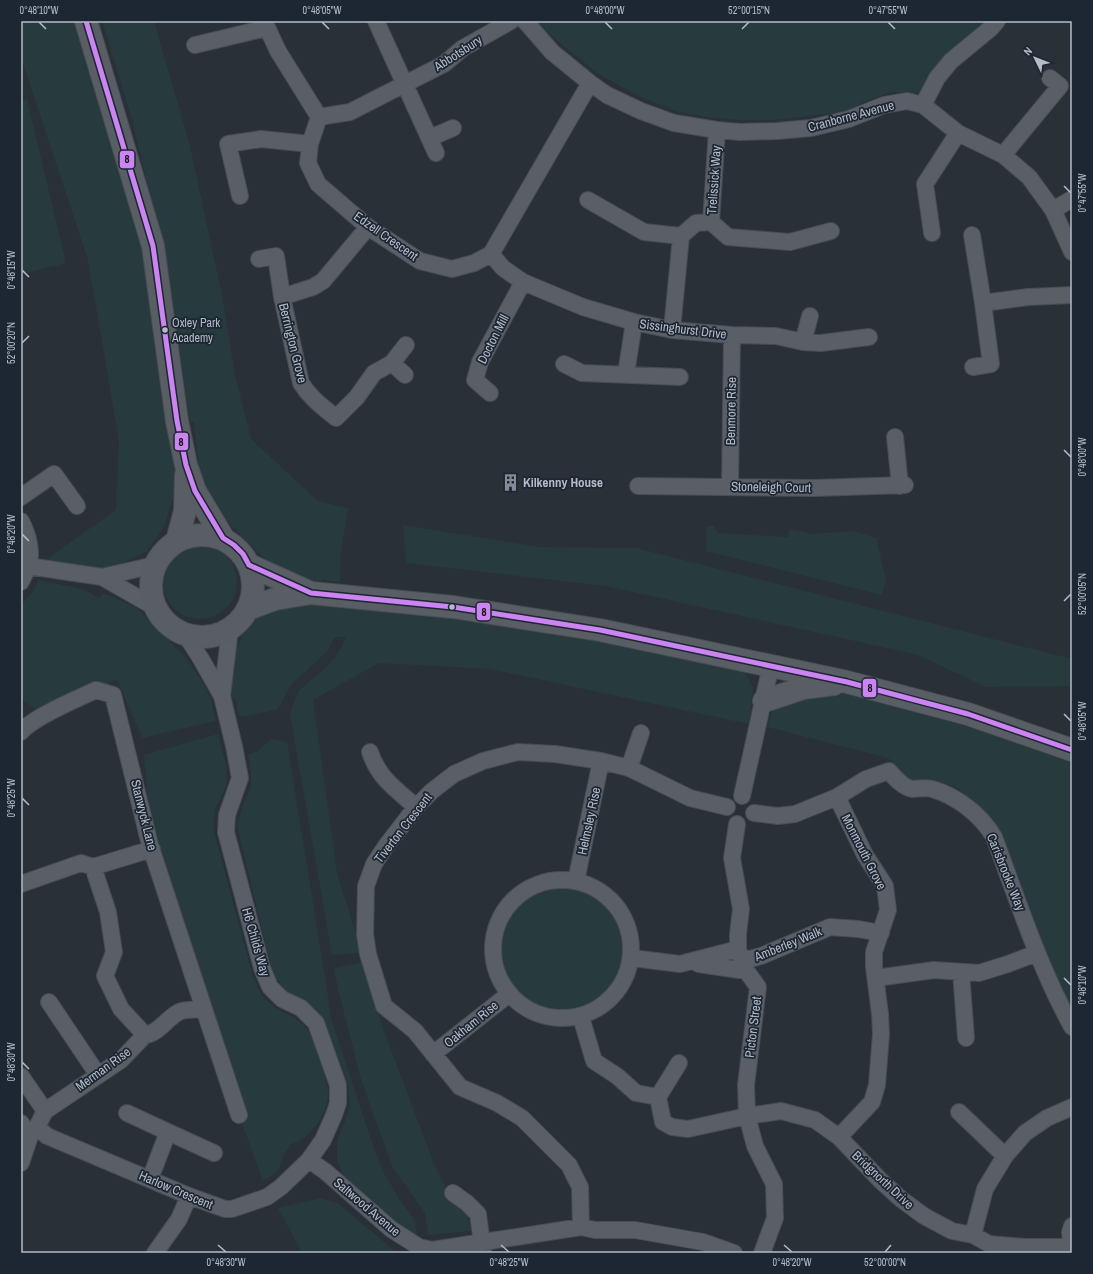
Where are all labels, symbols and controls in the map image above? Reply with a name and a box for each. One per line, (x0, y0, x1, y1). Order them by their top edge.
text: 0°48'10"W (19, 4, 59, 17)
text: 0°48'05"W (302, 4, 342, 17)
text: 0°48'00"W (585, 4, 625, 17)
text: 52°00'15"N (728, 4, 770, 17)
text: 0°47'55"W (868, 4, 908, 17)
street label: Abbotsbury (430, 31, 486, 75)
north arrow (1015, 38, 1055, 78)
text: N (1020, 44, 1035, 58)
street label: Cranborne Avenue (806, 96, 896, 136)
street label: Trelissick Way (703, 144, 725, 215)
line badge: 8 (119, 150, 135, 169)
text: 8 (124, 152, 130, 166)
text: 0°47'55"W (1076, 173, 1089, 213)
street label: Edzell Crescent (351, 208, 421, 264)
text: 0°48'15"W (5, 250, 18, 290)
street label: Berrington Grove (275, 301, 311, 385)
street label: Docton Mill (473, 311, 513, 367)
place label: Oxley Park Academy (171, 315, 220, 346)
street label: Sissinghurst Drive (638, 315, 728, 343)
text: 52°00'20"N (5, 322, 18, 364)
marker: Oxley Park Academy (160, 325, 170, 335)
street label: Benmore Rise (722, 377, 740, 445)
line badge: 8 (174, 432, 189, 451)
text: 8 (178, 435, 184, 449)
text: 0°48'00"W (1076, 437, 1089, 477)
building icon: Kilkenny House (500, 472, 520, 492)
place label: Kilkenny House (523, 474, 603, 491)
street label: Stoneleigh Court (731, 478, 811, 496)
text: 0°48'20"W (5, 514, 18, 554)
text: 52°00'05"N (1076, 573, 1089, 615)
unlabelled marker (447, 602, 457, 612)
line badge: 8 (476, 602, 491, 621)
text: 8 (481, 605, 487, 619)
line badge: 8 (862, 678, 877, 698)
text: 8 (867, 681, 873, 695)
text: 0°48'05"W (1076, 701, 1089, 741)
text: 0°48'25"W (5, 778, 18, 818)
street label: Stanwyck Lane (127, 778, 161, 852)
street label: Helmsley Rise (574, 786, 604, 856)
street label: Tiverton Crescent (370, 789, 436, 867)
street label: Monmouth Grove (838, 811, 890, 893)
street label: Carisbrooke Way (983, 831, 1029, 914)
street label: H6 Childs Way (238, 906, 274, 979)
street label: Amberley Walk (751, 923, 825, 966)
text: 0°48'10"W (1076, 965, 1089, 1005)
street label: Picton Street (741, 995, 765, 1059)
street label: Oakham Rise (440, 997, 502, 1051)
text: 0°48'30"W (5, 1042, 18, 1082)
street label: Merman Rise (72, 1043, 134, 1095)
street label: Bridgnorth Drive (849, 1147, 917, 1213)
street label: Harlow Crescent (136, 1167, 216, 1213)
street label: Saltwood Avenue (330, 1174, 404, 1240)
text: 0°48'30"W (206, 1256, 246, 1269)
text: 0°48'25"W (489, 1256, 529, 1269)
text: 0°48'20"W (772, 1256, 812, 1269)
text: 52°00'00"N (864, 1256, 906, 1269)

